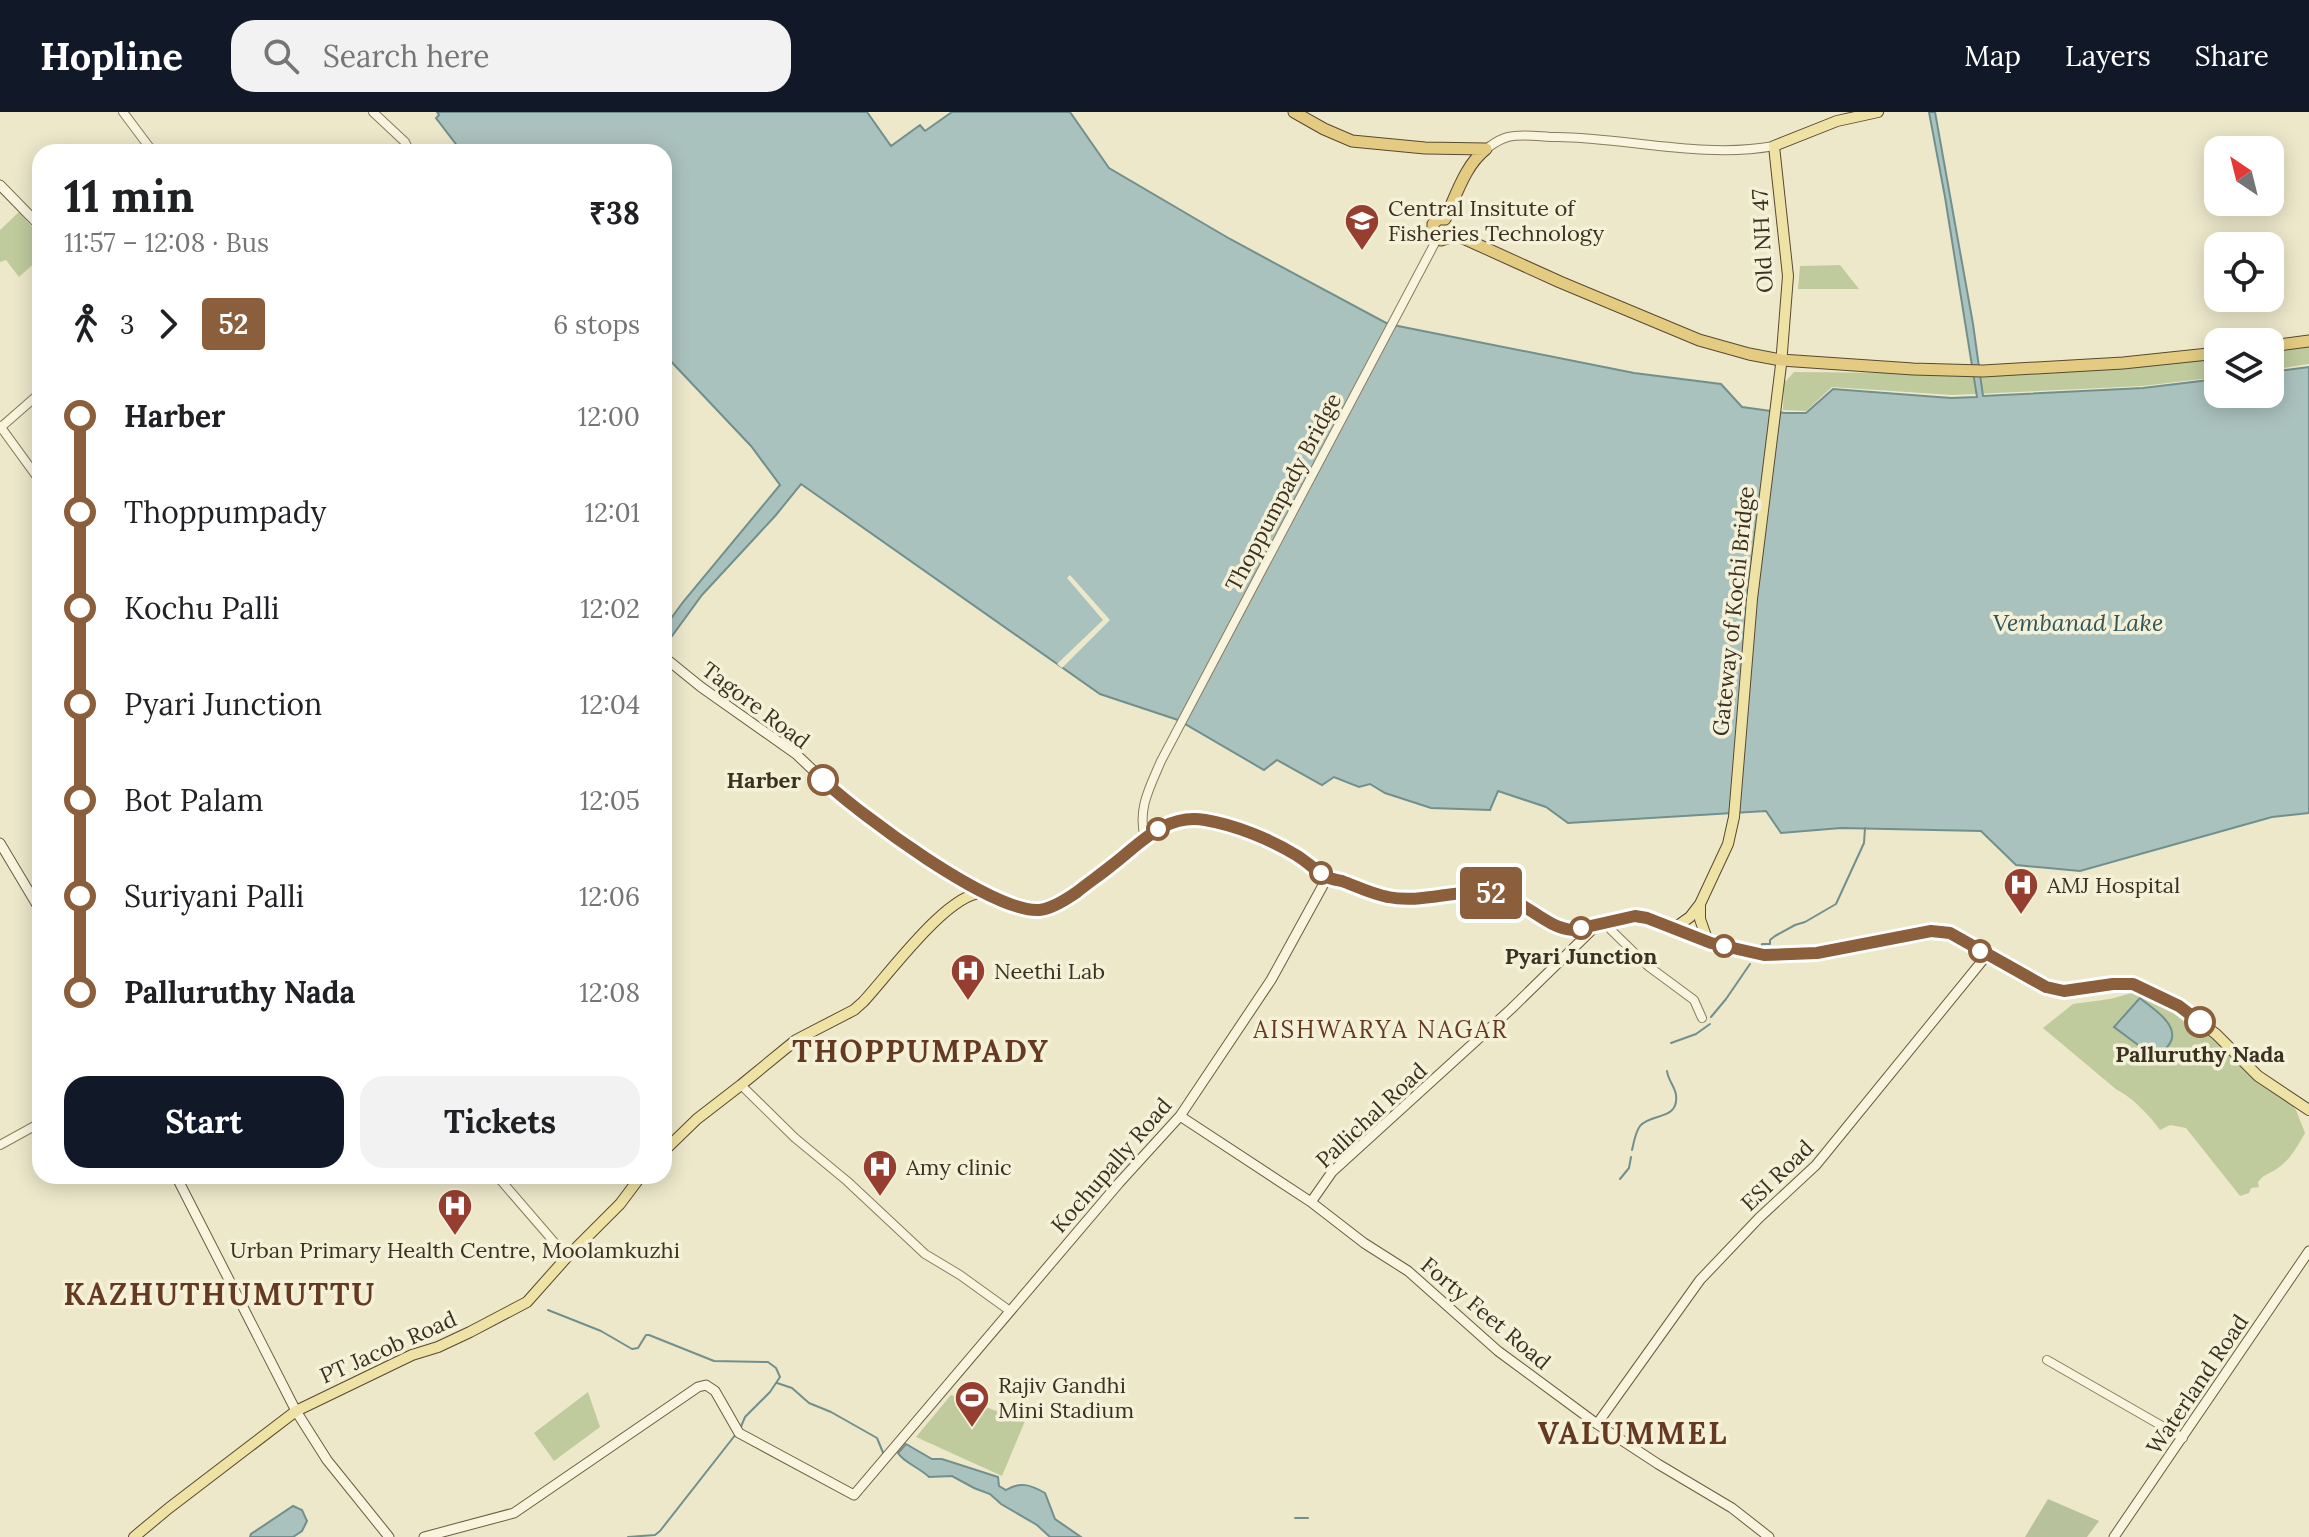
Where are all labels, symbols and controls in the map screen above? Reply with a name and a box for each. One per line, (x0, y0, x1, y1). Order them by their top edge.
search box (231, 20, 791, 92)
text: Hopline (40, 32, 183, 80)
icon: search (259, 34, 303, 78)
text: Search here (323, 37, 489, 75)
text: Map (1964, 38, 2021, 74)
text: Layers (2065, 38, 2151, 74)
text: Share (2195, 38, 2269, 74)
north arrow (2204, 136, 2284, 216)
map controls (2204, 136, 2284, 408)
text: 11 min (64, 168, 194, 224)
street label: Old NH 47 (1745, 188, 1779, 294)
text: ₹38 (589, 194, 640, 232)
place label: Central Insitute of Fisheries Technology (1388, 194, 1604, 247)
school or university icon: Central Insitute of Fisheries Technology (1343, 202, 1381, 252)
text: 11:57 – 12:08 · Bus (64, 226, 269, 259)
button: locate (2204, 232, 2284, 312)
icon: walk (64, 302, 108, 346)
icon: forward (146, 302, 190, 346)
text: 52 (218, 306, 249, 342)
text: 3 (120, 308, 134, 341)
text: 6 stops (553, 308, 640, 341)
button: layers (2204, 328, 2284, 408)
street label: Thoppumpady Bridge (1219, 388, 1347, 596)
text: Harber (124, 397, 225, 435)
text: 12:00 (578, 400, 640, 433)
street label: Gateway of Kochi Bridge (1706, 485, 1760, 737)
text: Thoppumpady (124, 493, 326, 531)
text: 12:01 (584, 496, 640, 529)
text: Kochu Palli (124, 589, 280, 627)
text: 12:02 (580, 592, 640, 625)
water label: Vembanad Lake (1993, 607, 2163, 638)
street label: Tagore Road (696, 655, 816, 755)
text: Pyari Junction (124, 685, 322, 723)
text: 12:04 (580, 688, 640, 721)
marker: Harber (808, 765, 838, 795)
place label: Harber (727, 766, 801, 794)
text: Bot Palam (124, 781, 264, 819)
text: 12:05 (580, 784, 640, 817)
unlabelled marker (1147, 818, 1169, 840)
unlabelled marker (1310, 862, 1332, 884)
hospital icon: AMJ Hospital (2002, 866, 2040, 916)
line badge: 52 (1455, 867, 1527, 919)
place label: AMJ Hospital (2046, 871, 2180, 899)
text: 52 (1476, 875, 1506, 911)
text: Suriyani Palli (124, 877, 304, 915)
text: 12:06 (579, 880, 640, 913)
marker: Pyari Junction (1570, 917, 1592, 939)
unlabelled marker (1713, 935, 1735, 957)
unlabelled marker (1969, 940, 1991, 962)
place label: Pyari Junction (1505, 942, 1657, 970)
hospital icon: Neethi Lab (949, 952, 987, 1002)
place label: Neethi Lab (994, 957, 1105, 985)
text: Palluruthy Nada (124, 973, 355, 1011)
text: 12:08 (579, 976, 640, 1009)
marker: Palluruthy Nada (2185, 1007, 2215, 1037)
district label: AISHWARYA NAGAR (1252, 1014, 1509, 1045)
district label: THOPPUMPADY (792, 1032, 1050, 1070)
place label: Palluruthy Nada (2115, 1040, 2285, 1068)
street label: Pallichal Road (1310, 1056, 1432, 1174)
button: Start (64, 1076, 344, 1168)
button: Tickets (360, 1076, 640, 1168)
street label: Kochupally Road (1045, 1092, 1177, 1238)
street label: ESI Road (1735, 1134, 1819, 1216)
hospital icon: Amy clinic (861, 1148, 899, 1198)
place label: Amy clinic (905, 1153, 1012, 1181)
hospital icon: Urban Primary Health Centre, Moolamkuzhi (436, 1187, 474, 1237)
place label: Urban Primary Health Centre, Moolamkuzhi (230, 1236, 680, 1264)
street label: Forty Feet Road (1415, 1251, 1557, 1375)
district label: KAZHUTHUMUTTU (64, 1275, 376, 1313)
street label: PT Jacob Road (315, 1304, 461, 1390)
street label: Waterland Road (2140, 1309, 2254, 1459)
place label: Rajiv Gandhi Mini Stadium (998, 1371, 1134, 1424)
sports icon: Rajiv Gandhi Mini Stadium (953, 1379, 991, 1429)
district label: VALUMMEL (1538, 1414, 1728, 1452)

